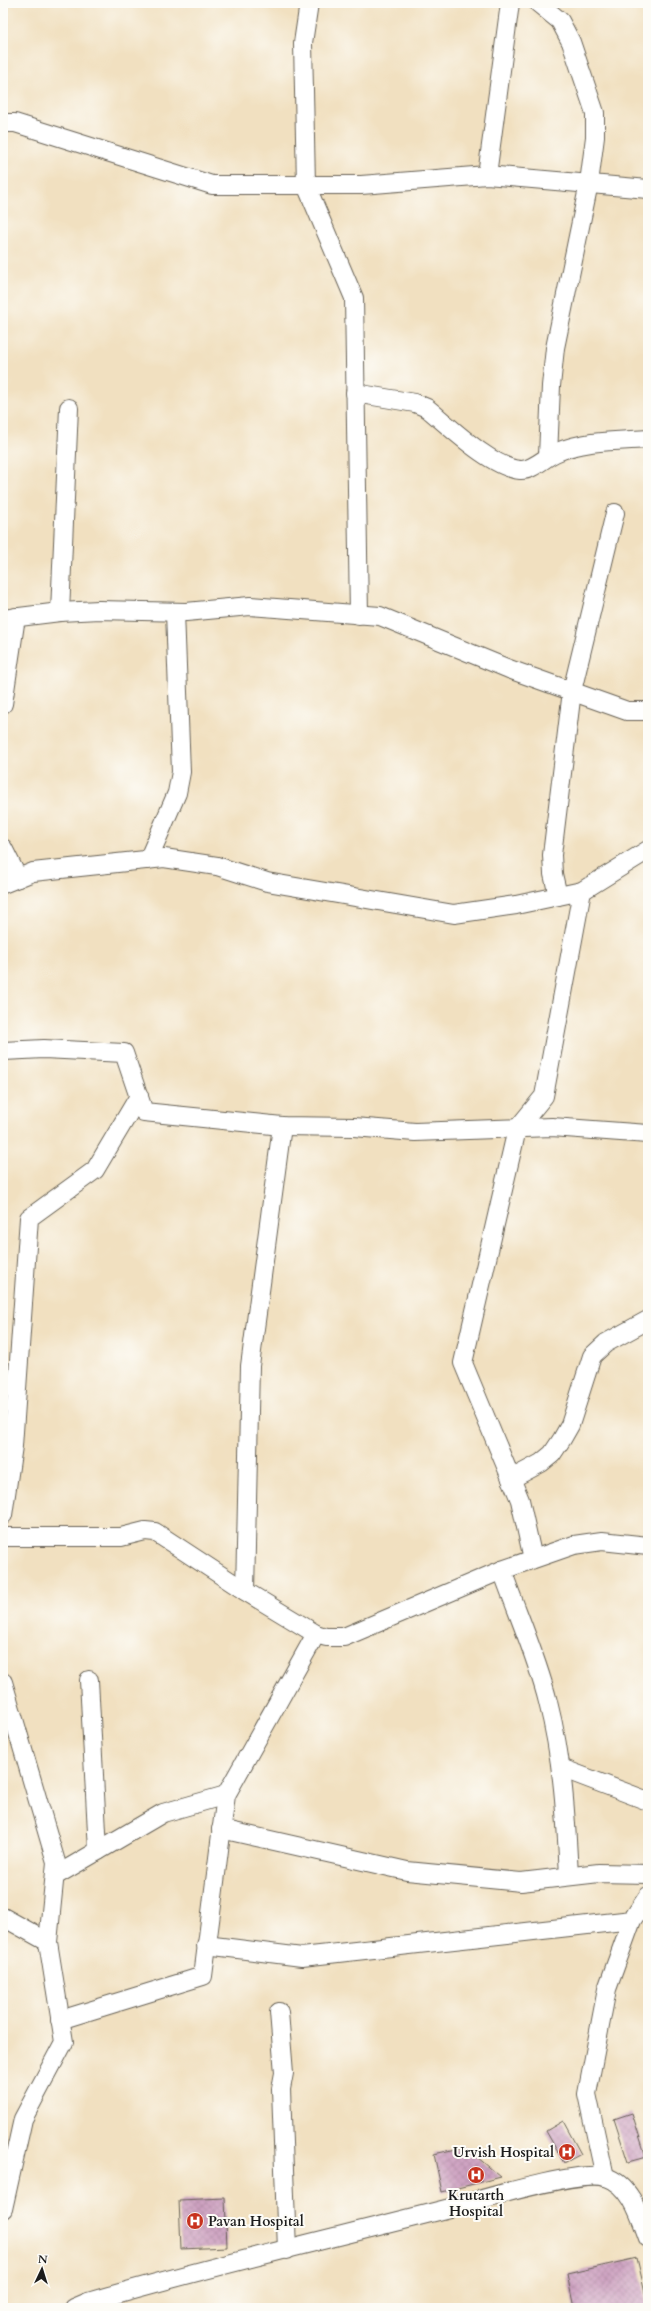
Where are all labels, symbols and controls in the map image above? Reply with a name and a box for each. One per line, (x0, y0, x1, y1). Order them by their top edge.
hospital icon: Urvish Hospital (557, 2142, 577, 2162)
place label: Urvish Hospital (453, 2143, 554, 2162)
hospital icon: Krutarth Hospital (466, 2165, 486, 2185)
place label: Krutarth Hospital (448, 2186, 504, 2221)
hospital icon: Pavan Hospital (185, 2211, 205, 2231)
place label: Pavan Hospital (208, 2212, 304, 2231)
north arrow (22, 2249, 62, 2289)
text: N (37, 2252, 48, 2267)

